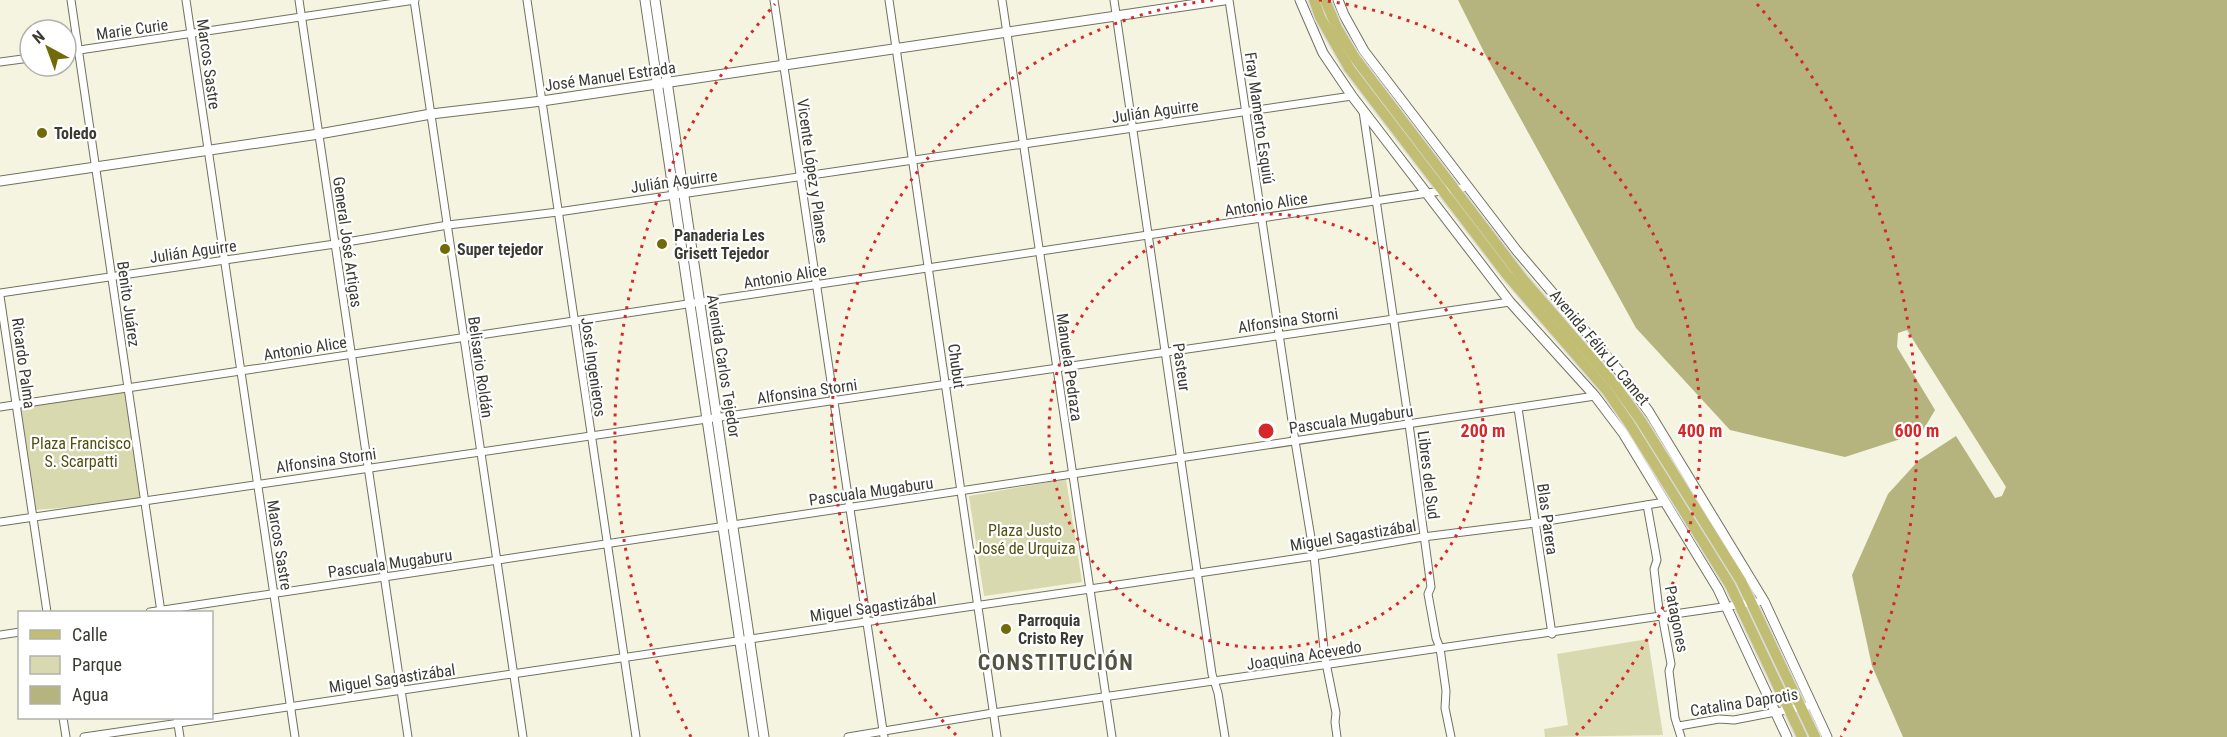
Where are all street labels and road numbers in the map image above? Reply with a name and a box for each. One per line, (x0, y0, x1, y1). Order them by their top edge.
street label: Marie Curie (95, 15, 169, 44)
street label: Marcos Sastre (193, 18, 224, 110)
street label: Fray Mamerto Esquiú (1241, 51, 1278, 185)
street label: José Manuel Estrada (543, 58, 677, 95)
street label: Julián Aguirre (1110, 96, 1200, 127)
street label: Vicente López y Planes (793, 97, 832, 245)
street label: Julián Aguirre (629, 166, 719, 197)
street label: General José Artigas (329, 176, 366, 309)
street label: Antonio Alice (1223, 189, 1309, 220)
street label: Julián Aguirre (148, 236, 238, 267)
street label: Benito Juárez (113, 260, 144, 348)
street label: Antonio Alice (742, 261, 828, 292)
street label: Avenida Félix U. Camet (1546, 286, 1654, 409)
street label: Avenida Carlos Tejedor (703, 293, 744, 439)
street label: Alfonsina Storni (1237, 304, 1339, 337)
street label: Manuela Pedraza (1053, 312, 1086, 422)
street label: Belisario Roldán (464, 315, 497, 419)
street label: Ricardo Palma (8, 316, 39, 410)
street label: José Ingenieros (577, 316, 610, 418)
street label: Antonio Alice (262, 333, 348, 364)
street label: Pasteur (1169, 342, 1194, 393)
street label: Chubut (944, 343, 969, 390)
street label: Alfonsina Storni (756, 375, 858, 408)
street label: Pascuala Mugaburu (1288, 401, 1414, 438)
street label: Libres del Sud (1414, 430, 1443, 520)
street label: Alfonsina Storni (275, 444, 377, 477)
street label: Pascuala Mugaburu (808, 473, 934, 510)
street label: Blas Parera (1533, 482, 1562, 556)
street label: Marcos Sastre (263, 499, 296, 592)
street label: Miguel Sagastizábal (1289, 516, 1417, 555)
street label: Pascuala Mugaburu (327, 545, 453, 582)
street label: Patagones (1661, 584, 1692, 654)
street label: Miguel Sagastizábal (809, 589, 937, 626)
street label: Joaquina Acevedo (1245, 637, 1363, 674)
street label: Miguel Sagastizábal (328, 660, 456, 697)
street label: Catalina Daprotis (1689, 685, 1799, 720)

